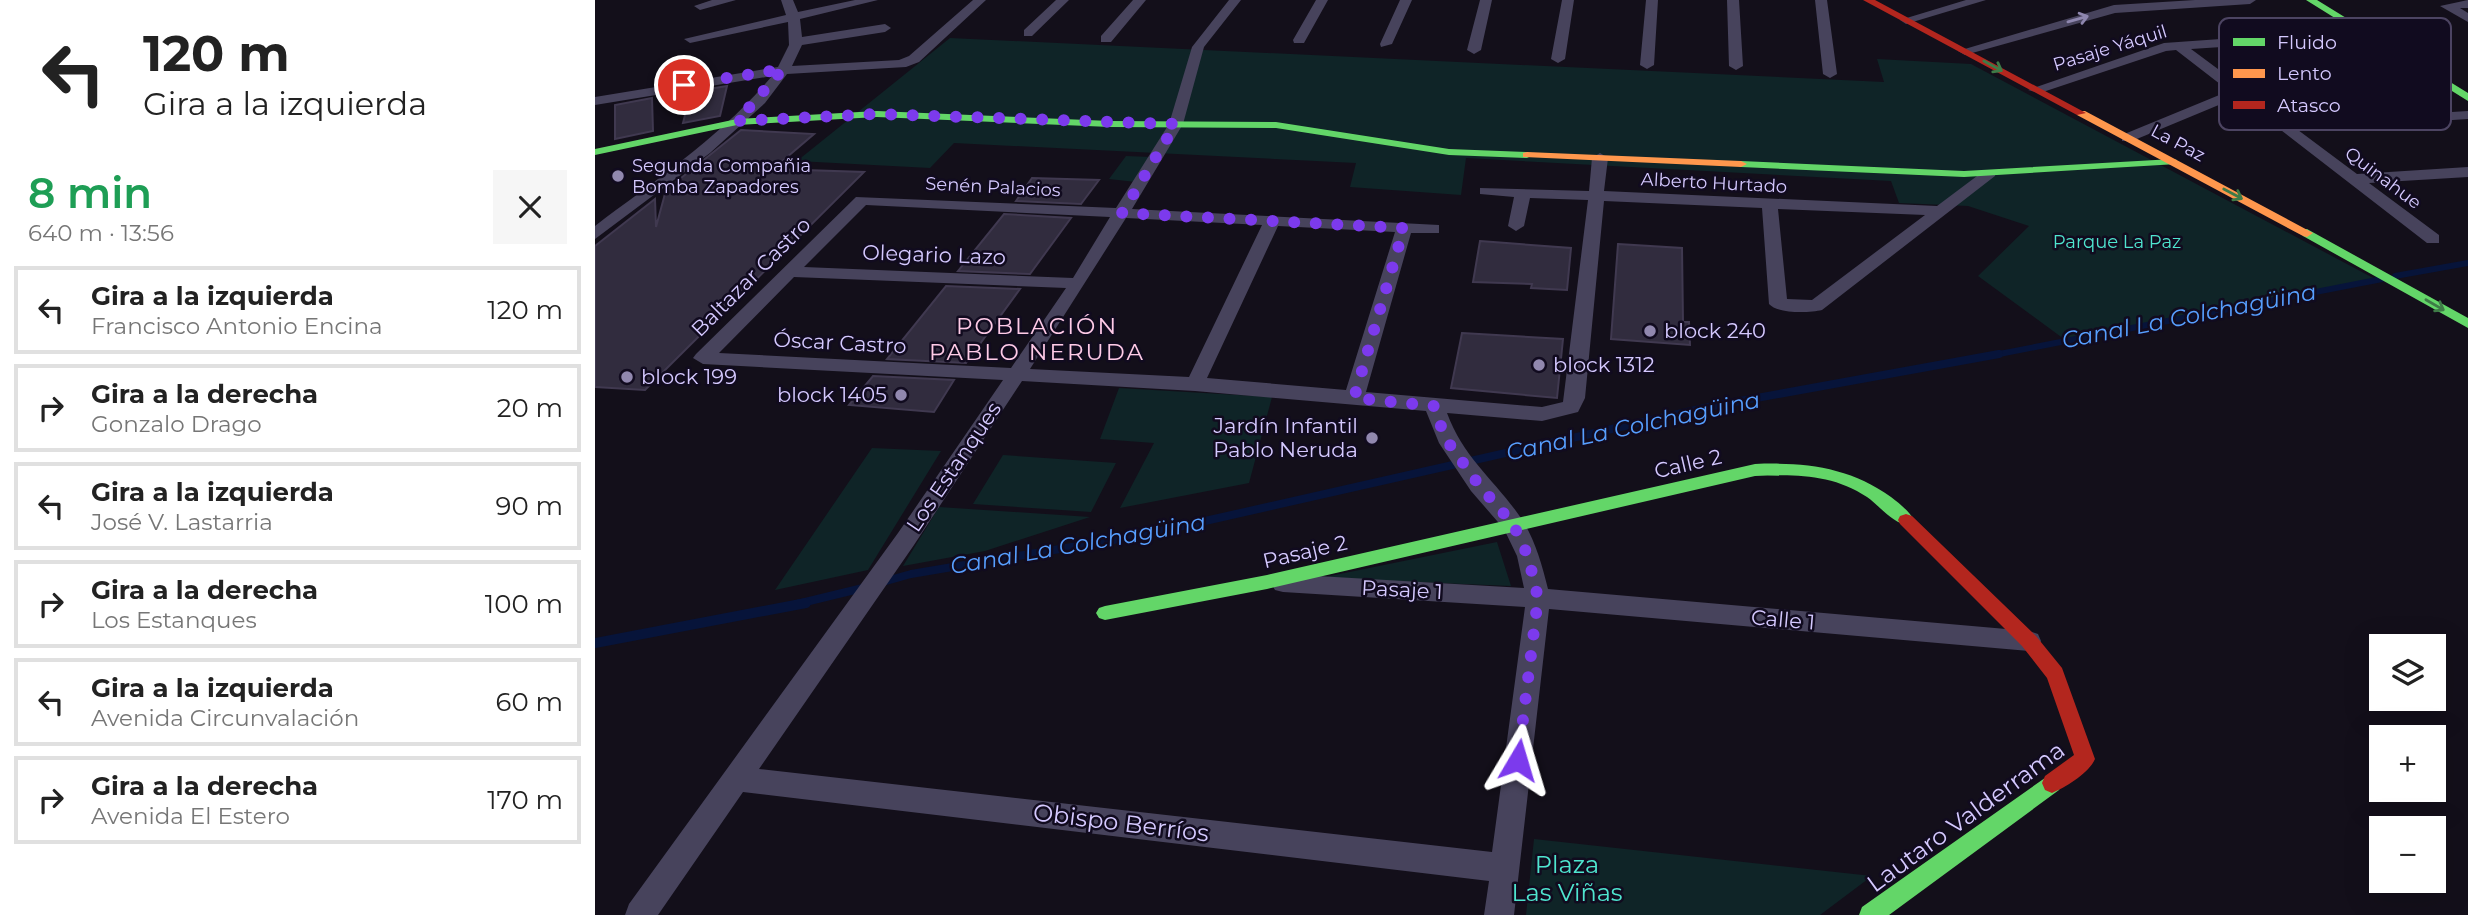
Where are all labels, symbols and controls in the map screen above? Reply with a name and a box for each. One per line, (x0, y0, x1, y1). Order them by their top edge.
one-way arrow (2066, 12, 2089, 25)
legend (2219, 18, 2451, 130)
street label: Pasaje Yáquil (2050, 20, 2170, 76)
text: 120 m (143, 24, 290, 83)
icon: left (28, 28, 119, 119)
text: Fluido (2277, 31, 2337, 54)
pin (654, 55, 714, 115)
one-way arrow (1982, 60, 2003, 73)
text: Lento (2277, 62, 2332, 85)
icon: arrive (665, 66, 703, 104)
text: Gira a la izquierda (143, 84, 427, 123)
text: Atasco (2277, 94, 2341, 117)
street label: La Paz (2147, 120, 2209, 166)
street label: Quinahue (2340, 142, 2426, 214)
place label: Segunda Compañia Bomba Zapadores (632, 155, 811, 198)
text: 8 min (28, 167, 152, 219)
marker: Segunda Compañia Bomba Zapadores (610, 168, 626, 184)
street label: Alberto Hurtado (1640, 168, 1788, 198)
button: close (493, 170, 567, 244)
street label: Senén Palacios (925, 172, 1061, 202)
one-way arrow (2223, 188, 2243, 202)
street label: Baltazar Castro (686, 212, 816, 342)
text: 640 m · 13:56 (28, 219, 174, 247)
park label: Parque La Paz (2053, 231, 2181, 253)
street label: Olegario Lazo (862, 239, 1006, 270)
water label: Canal La Colchagüina (2059, 278, 2319, 354)
text: Gira a la izquierda (91, 280, 334, 312)
icon: left (32, 291, 70, 329)
text: 120 m (487, 294, 563, 326)
one-way arrow (2425, 298, 2445, 312)
text: Francisco Antonio Encina (91, 312, 383, 340)
district label: POBLACIÓN PABLO NERUDA (929, 312, 1145, 366)
place label: block 240 (1664, 318, 1766, 343)
marker: block 240 (1642, 323, 1658, 339)
street label: Óscar Castro (773, 327, 907, 358)
place label: block 1312 (1553, 352, 1655, 377)
marker: block 1312 (1531, 357, 1547, 373)
place label: block 199 (641, 364, 737, 389)
marker: block 199 (619, 369, 635, 385)
text: Gira a la derecha (91, 378, 318, 410)
place label: block 1405 (777, 382, 887, 407)
water label: Canal La Colchagüina (1503, 385, 1763, 467)
marker: block 1405 (893, 387, 909, 403)
icon: right (32, 389, 70, 427)
text: 20 m (497, 392, 563, 424)
street label: Los Estanques (901, 397, 1006, 536)
text: Gonzalo Drago (91, 410, 262, 438)
place label: Jardín Infantil Pablo Neruda (1212, 413, 1358, 462)
marker: Jardín Infantil Pablo Neruda (1364, 430, 1380, 446)
street label: Calle 2 (1652, 444, 1724, 483)
text: Gira a la izquierda (91, 476, 334, 508)
icon: left (32, 487, 70, 525)
text: 90 m (496, 490, 563, 522)
text: José V. Lastarria (91, 508, 273, 536)
water label: Canal La Colchagüina (948, 508, 1208, 580)
street label: Pasaje 2 (1260, 530, 1349, 573)
text: Gira a la derecha (91, 574, 318, 606)
street label: Pasaje 1 (1361, 575, 1443, 604)
icon: right (32, 585, 70, 623)
text: 100 m (485, 588, 563, 620)
street label: Calle 1 (1750, 604, 1816, 635)
text: Los Estanques (91, 606, 257, 634)
map controls (2369, 634, 2446, 893)
button: layers (2369, 634, 2446, 711)
text: Gira a la izquierda (91, 672, 334, 704)
icon: left (32, 683, 70, 721)
text: 60 m (496, 686, 563, 718)
text: Avenida Circunvalación (91, 704, 359, 732)
position arrow (1481, 723, 1555, 797)
button: + (2369, 725, 2446, 802)
street label: Lautaro Valderrama (1861, 735, 2070, 898)
text: Gira a la derecha (91, 770, 318, 802)
icon: right (32, 781, 70, 819)
text: 170 m (487, 784, 563, 816)
street label: Obispo Berríos (1032, 797, 1211, 848)
text: Avenida El Estero (91, 802, 290, 830)
button: − (2369, 816, 2446, 893)
park label: Plaza Las Viñas (1511, 850, 1623, 907)

